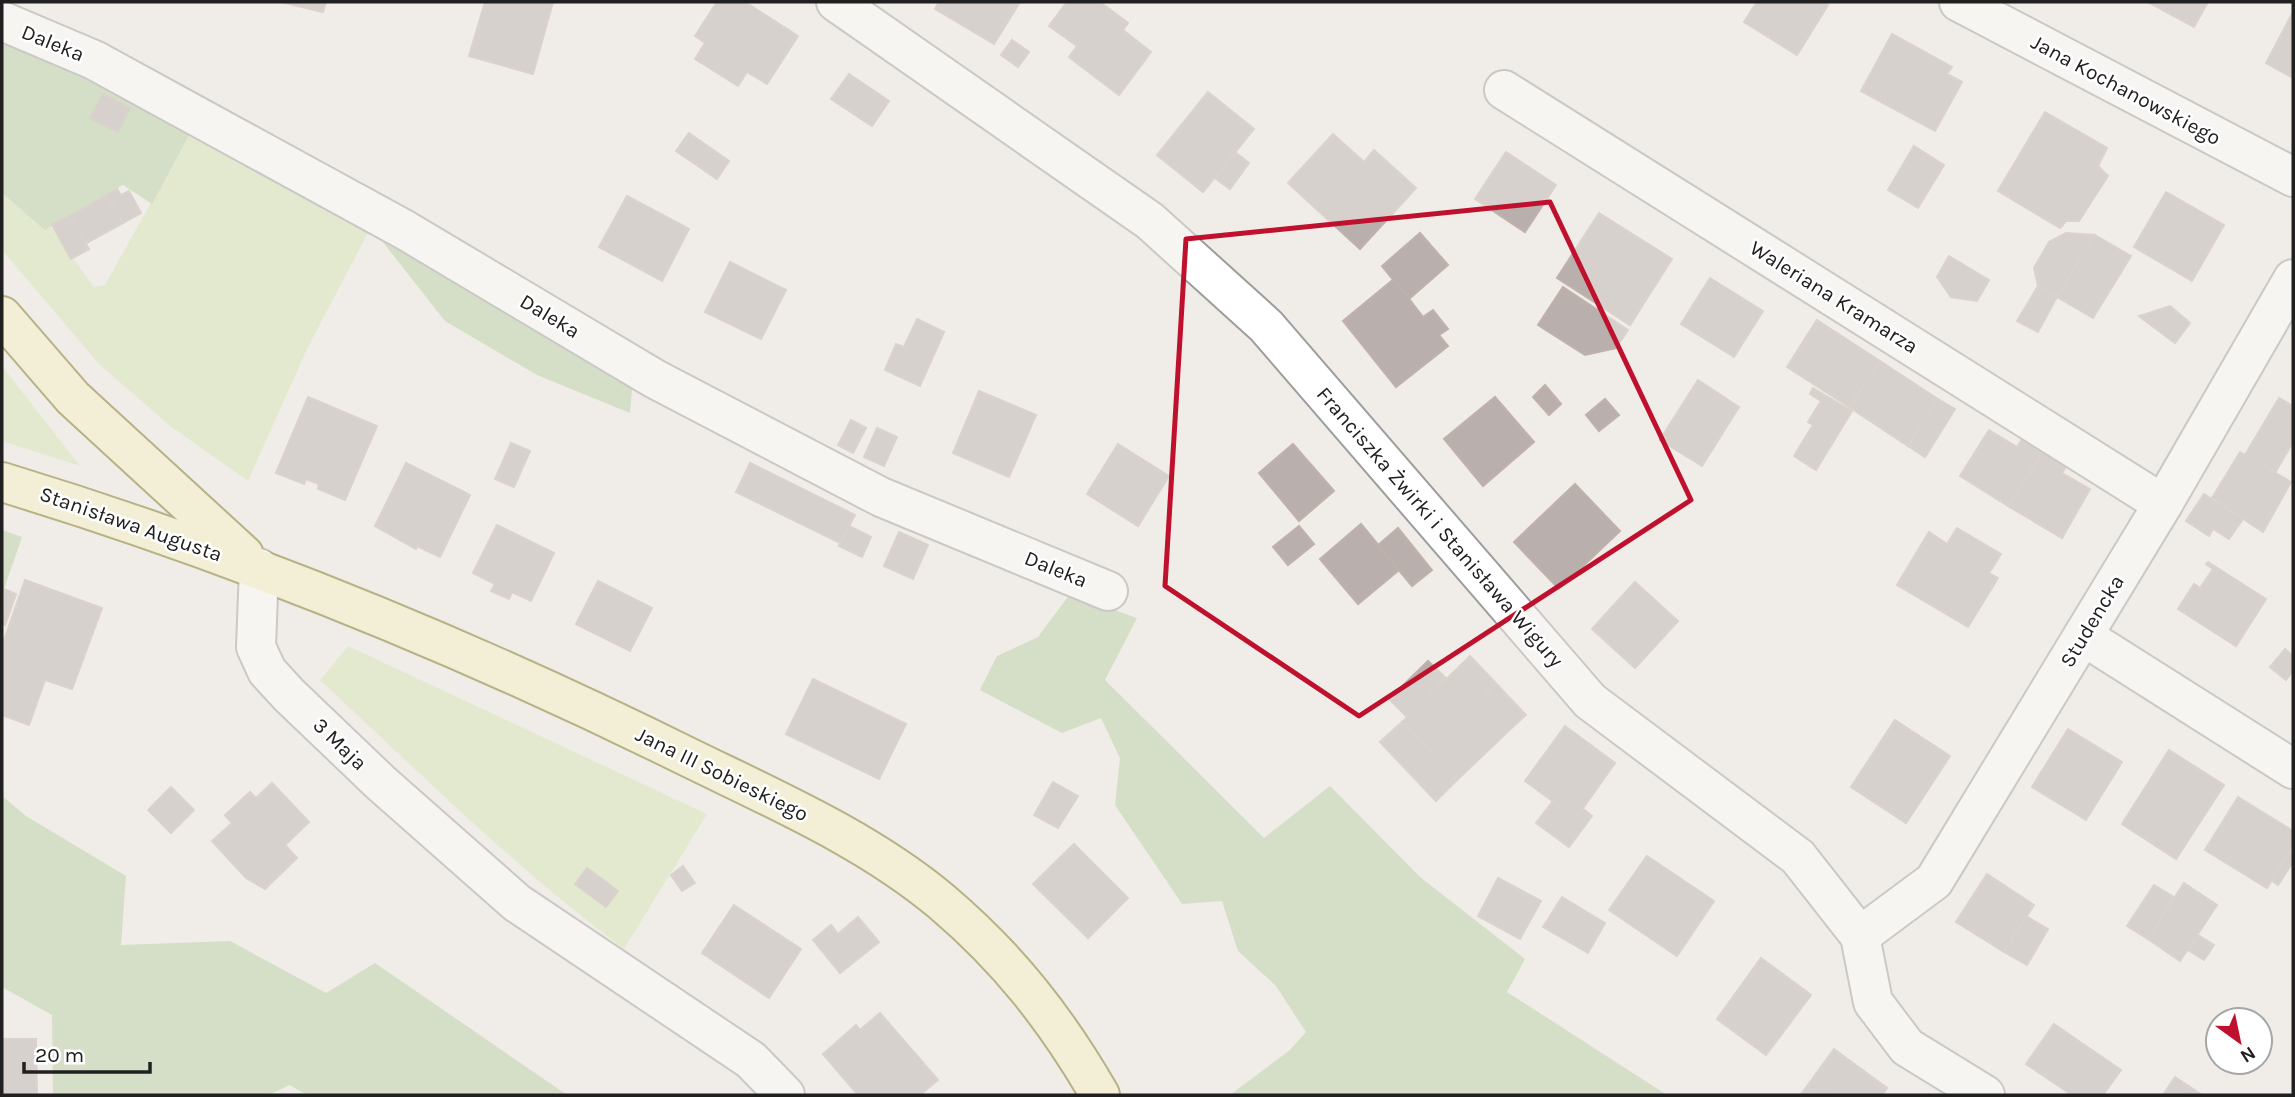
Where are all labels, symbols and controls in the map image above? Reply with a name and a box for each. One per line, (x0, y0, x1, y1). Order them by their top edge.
street label: Daleka (18, 20, 88, 66)
street label: Jana Kochanowskiego (2027, 30, 2225, 150)
street label: Waleriana Kramarza (1746, 236, 1922, 358)
street label: Daleka (516, 289, 584, 343)
street label: Franciszka Żwirki i Stanisława Wigury (1312, 382, 1568, 672)
street label: Stanisława Augusta (37, 482, 225, 566)
street label: Daleka (1021, 546, 1091, 592)
street label: Studencka (2055, 570, 2129, 672)
street label: 3 Maja (308, 713, 372, 775)
street label: Jana III Sobieskiego (632, 722, 812, 826)
north arrow (2204, 1006, 2274, 1076)
scale bar (24, 1030, 150, 1074)
text: N (2236, 1041, 2259, 1067)
text: 20 m (35, 1043, 84, 1067)

